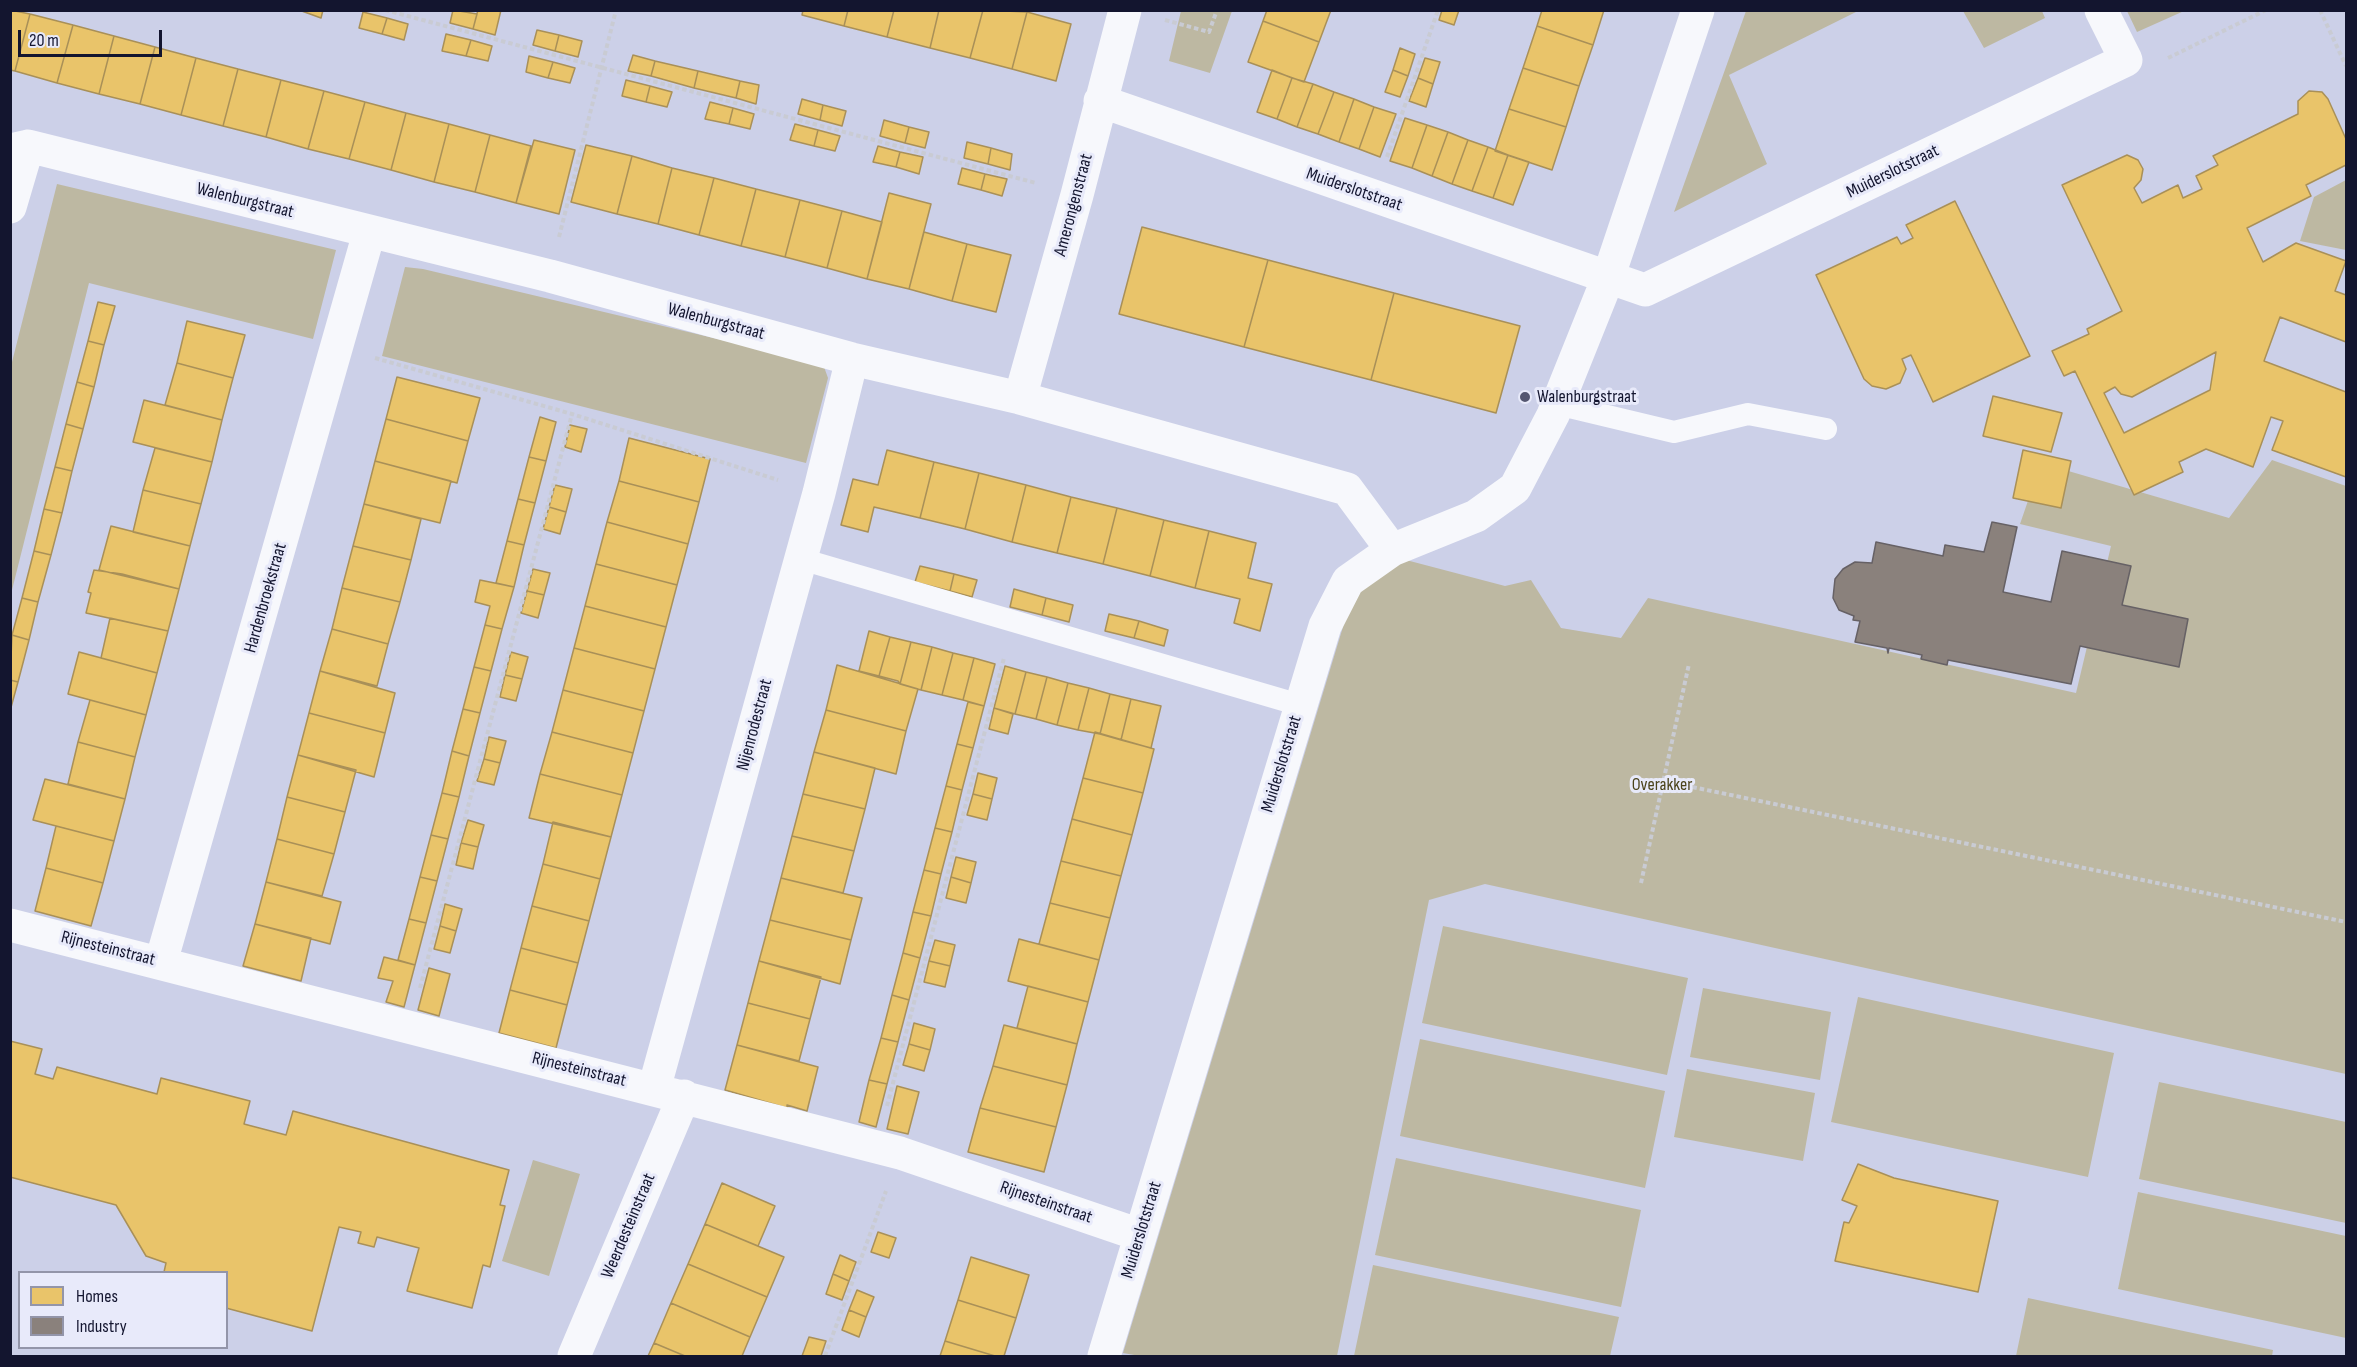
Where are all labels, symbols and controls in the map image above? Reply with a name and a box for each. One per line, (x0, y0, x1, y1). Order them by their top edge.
scale bar (21, 18, 165, 56)
text: 20 m (29, 30, 59, 51)
street label: Muiderslotstraat (1843, 140, 1943, 204)
street label: Amerongenstraat (1050, 151, 1098, 259)
street label: Muiderslotstraat (1303, 164, 1405, 216)
street label: Walenburgstraat (194, 178, 296, 224)
street label: Walenburgstraat (665, 299, 767, 345)
place label: Walenburgstraat (1537, 386, 1636, 408)
marker: Walenburgstraat (1518, 390, 1532, 404)
street label: Hardenbroekstraat (240, 541, 292, 655)
street label: Nijenrodestraat (732, 677, 778, 773)
street label: Muiderslotstraat (1257, 713, 1307, 815)
park label: Overakker (1632, 774, 1692, 796)
street label: Rijnesteinstraat (59, 927, 157, 971)
street label: Rijnesteinstraat (530, 1048, 628, 1092)
street label: Weerdesteinstraat (597, 1170, 661, 1282)
street label: Rijnesteinstraat (997, 1177, 1095, 1229)
street label: Muiderslotstraat (1117, 1179, 1167, 1281)
legend (18, 1271, 228, 1349)
text: Homes (76, 1286, 118, 1307)
text: Industry (76, 1316, 127, 1337)

